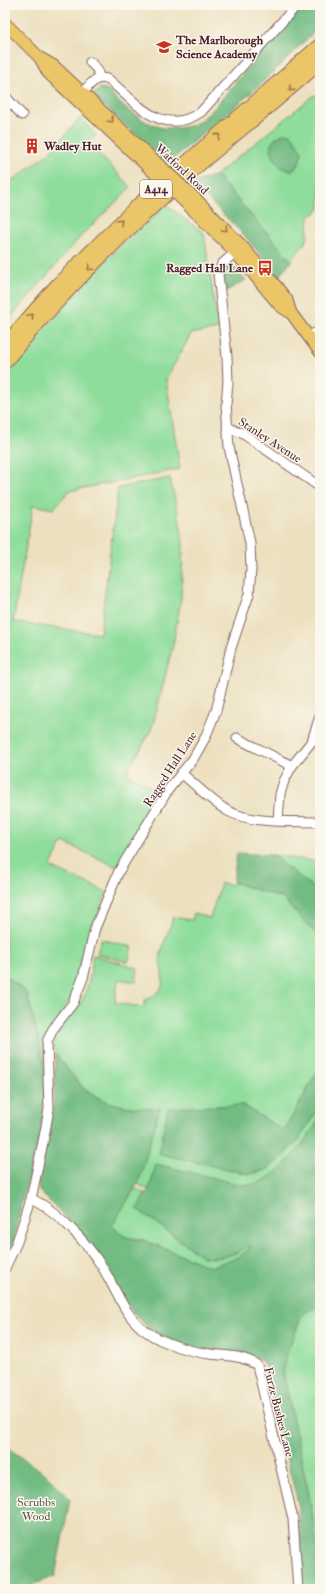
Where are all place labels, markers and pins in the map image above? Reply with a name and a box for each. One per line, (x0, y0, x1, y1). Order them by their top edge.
place label: The Marlborough Science Academy (175, 33, 264, 62)
school or university icon: The Marlborough Science Academy (155, 38, 173, 56)
building icon: Wadley Hut (23, 137, 41, 155)
place label: Wadley Hut (43, 139, 102, 154)
bus stop icon: Ragged Hall Lane (256, 259, 274, 277)
place label: Ragged Hall Lane (166, 261, 254, 276)

